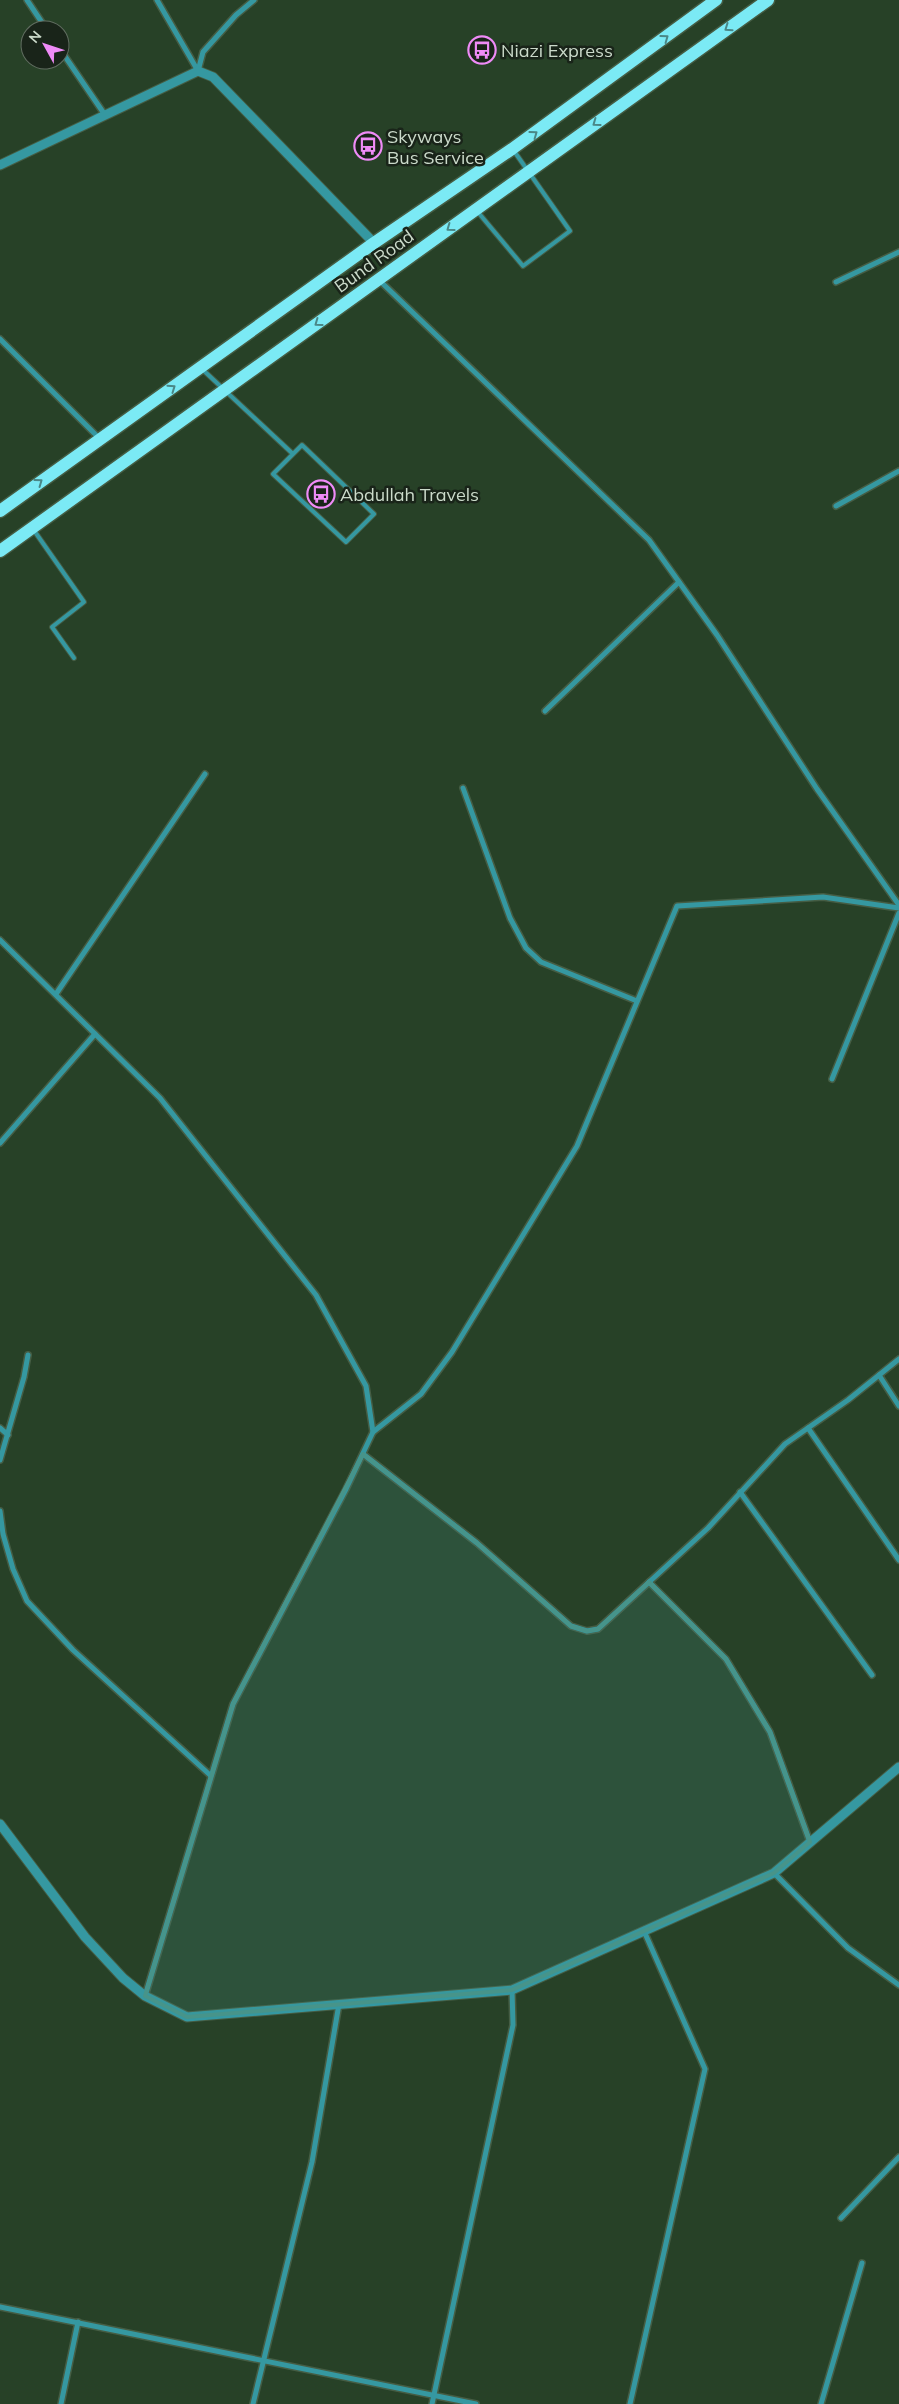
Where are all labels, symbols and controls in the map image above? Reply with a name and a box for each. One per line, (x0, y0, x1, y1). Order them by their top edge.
north arrow (20, 20, 70, 70)
one-way arrow (724, 22, 734, 31)
text: N (25, 27, 45, 46)
bus stop icon: Niazi Express (467, 35, 497, 65)
one-way arrow (659, 35, 668, 43)
place label: Niazi Express (501, 39, 613, 62)
one-way arrow (592, 117, 602, 126)
place label: Skyways Bus Service (387, 125, 484, 169)
bus stop icon: Skyways Bus Service (353, 131, 383, 161)
one-way arrow (528, 131, 537, 139)
one-way arrow (446, 222, 456, 231)
street label: Bund Road (330, 224, 418, 298)
one-way arrow (314, 317, 323, 326)
one-way arrow (166, 384, 175, 394)
one-way arrow (34, 479, 43, 488)
bus stop icon: Abdullah Travels (306, 479, 336, 509)
place label: Abdullah Travels (340, 483, 479, 506)

